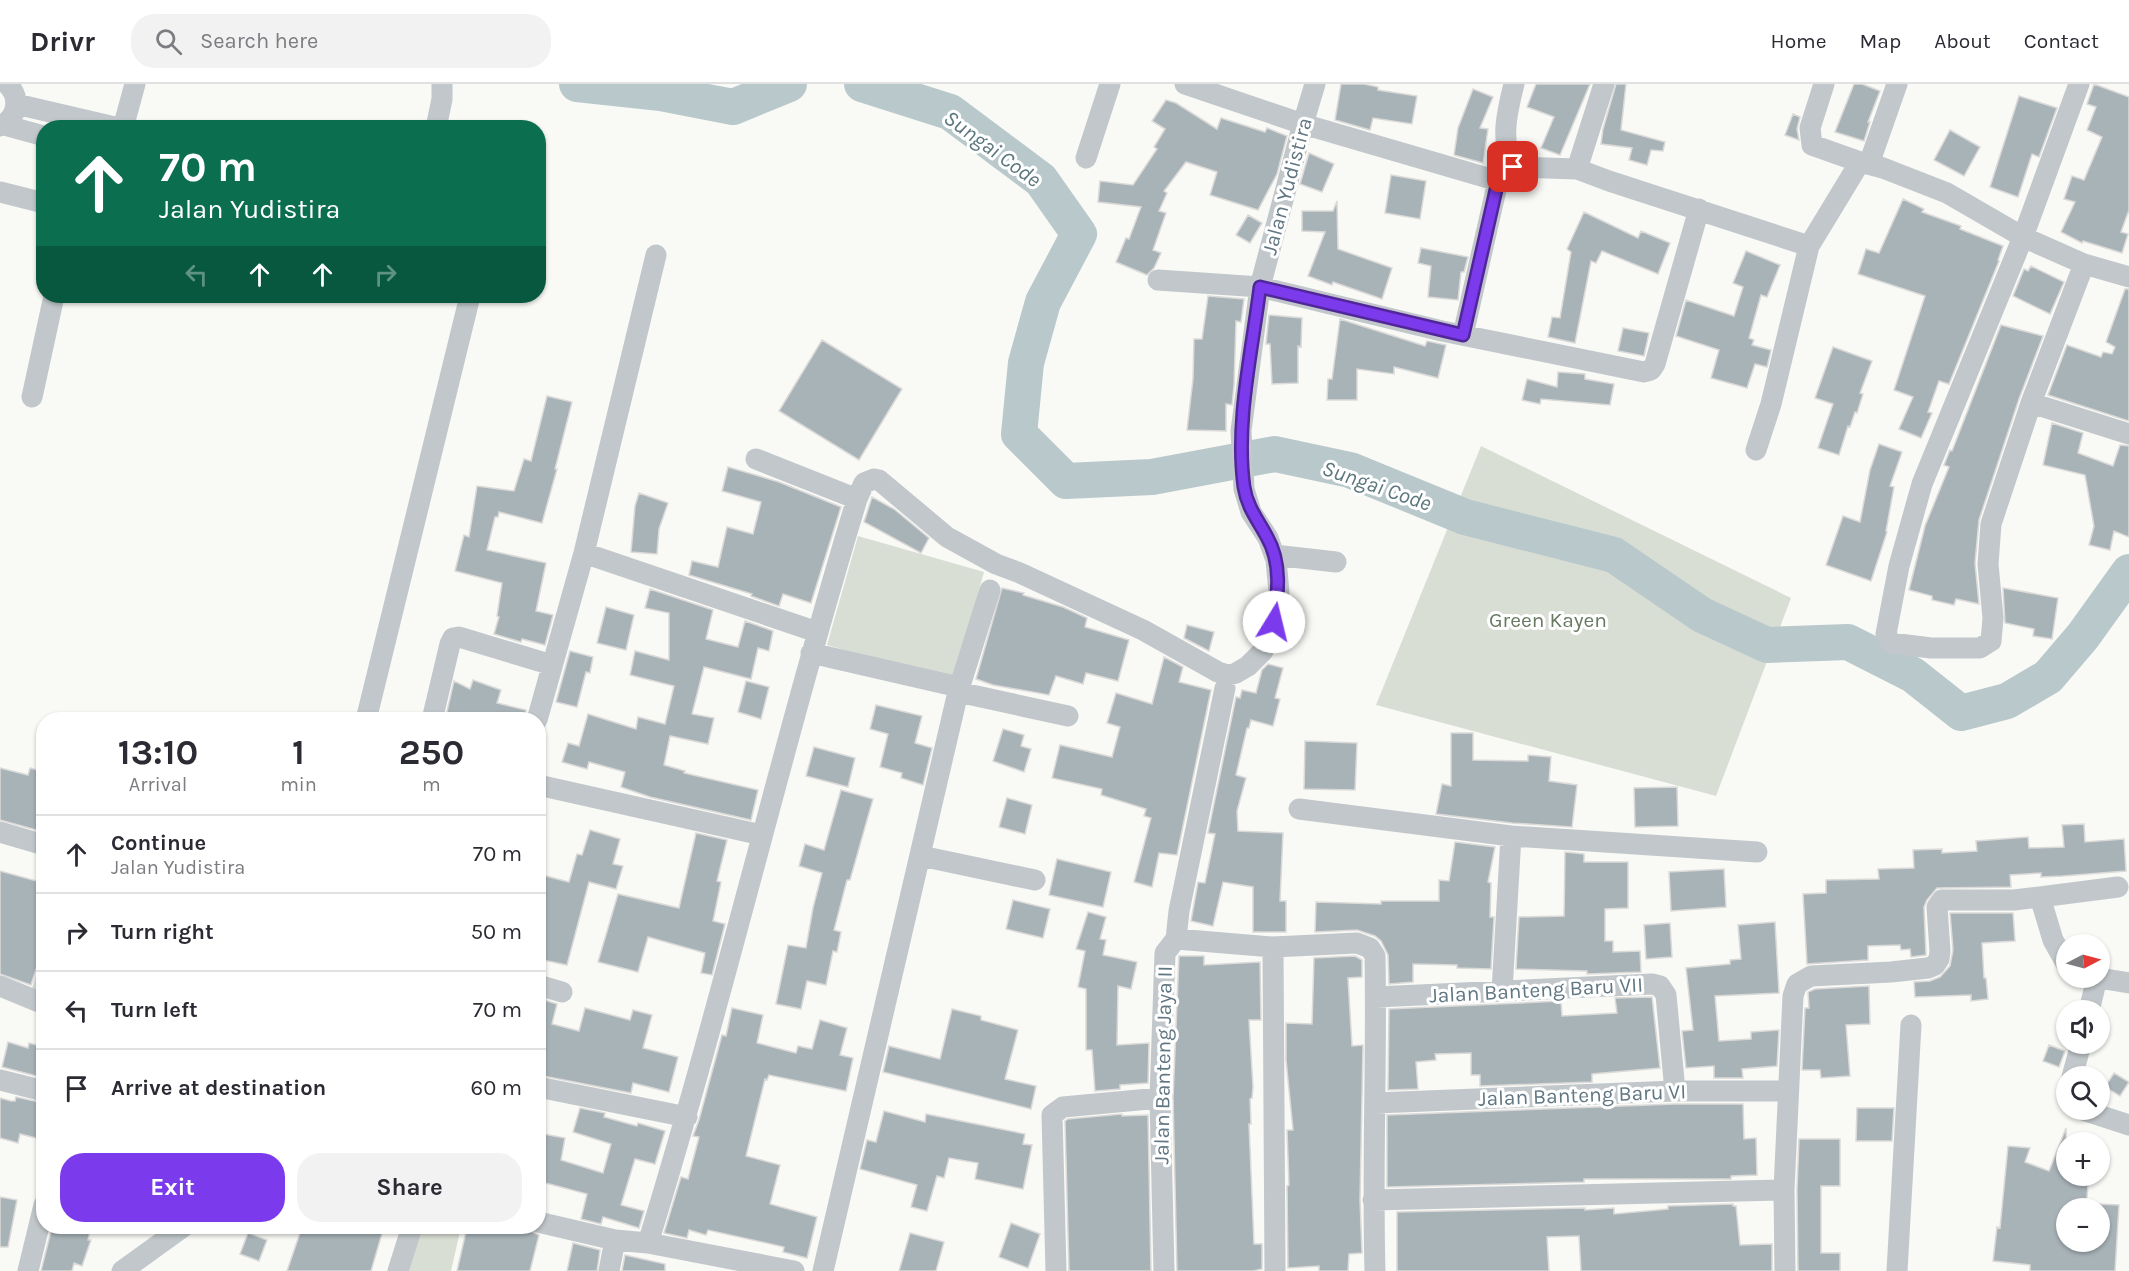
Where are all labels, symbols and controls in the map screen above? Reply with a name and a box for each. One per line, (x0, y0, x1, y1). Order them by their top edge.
search box (131, 14, 551, 68)
text: Drivr (30, 25, 95, 58)
icon: search (152, 25, 185, 58)
text: Search here (200, 28, 318, 54)
text: Home (1771, 29, 1827, 53)
text: Map (1860, 29, 1901, 53)
text: About (1934, 29, 1991, 53)
text: Contact (2024, 29, 2099, 53)
water label: Sungai Code (939, 105, 1046, 193)
street label: Jalan Yudistira (1257, 115, 1317, 257)
pin (1487, 141, 1538, 192)
text: 70 m (159, 142, 257, 192)
icon: ahead (60, 144, 138, 222)
icon: arrive (1496, 150, 1529, 183)
text: Jalan Yudistira (159, 193, 340, 225)
icon: left (180, 258, 213, 291)
icon: ahead (243, 258, 276, 291)
icon: ahead (306, 258, 339, 291)
icon: right (369, 258, 402, 291)
water label: Sungai Code (1319, 455, 1435, 517)
position arrow (1242, 590, 1306, 654)
park label: Green Kayen (1489, 608, 1607, 632)
text: 13:10 (118, 731, 198, 773)
text: 1 (292, 731, 305, 773)
text: 250 (399, 731, 464, 773)
text: Arrival (129, 773, 187, 796)
text: min (280, 773, 317, 796)
text: m (422, 773, 441, 796)
text: Continue (111, 830, 206, 856)
icon: ahead (60, 838, 93, 871)
text: 70 m (473, 841, 522, 867)
text: Jalan Yudistira (111, 856, 245, 879)
icon: right (60, 916, 93, 949)
text: Turn right (111, 919, 214, 945)
text: 50 m (471, 919, 522, 945)
north arrow (2056, 934, 2110, 988)
map controls (2056, 934, 2110, 1252)
street label: Jalan Banteng Jaya II (1149, 965, 1177, 1165)
street label: Jalan Banteng Baru VII (1428, 972, 1644, 1008)
icon: left (60, 994, 93, 1027)
text: Turn left (111, 997, 198, 1023)
text: 70 m (473, 997, 522, 1023)
button: sound (2056, 1000, 2110, 1054)
button: search (2056, 1066, 2110, 1120)
icon: arrive (60, 1072, 93, 1105)
text: Arrive at destination (111, 1075, 326, 1101)
text: 60 m (471, 1075, 522, 1101)
street label: Jalan Banteng Baru VI (1478, 1079, 1686, 1111)
button: + (2056, 1132, 2110, 1186)
button: Exit (60, 1153, 285, 1222)
button: Share (297, 1153, 522, 1222)
button: − (2056, 1198, 2110, 1252)

